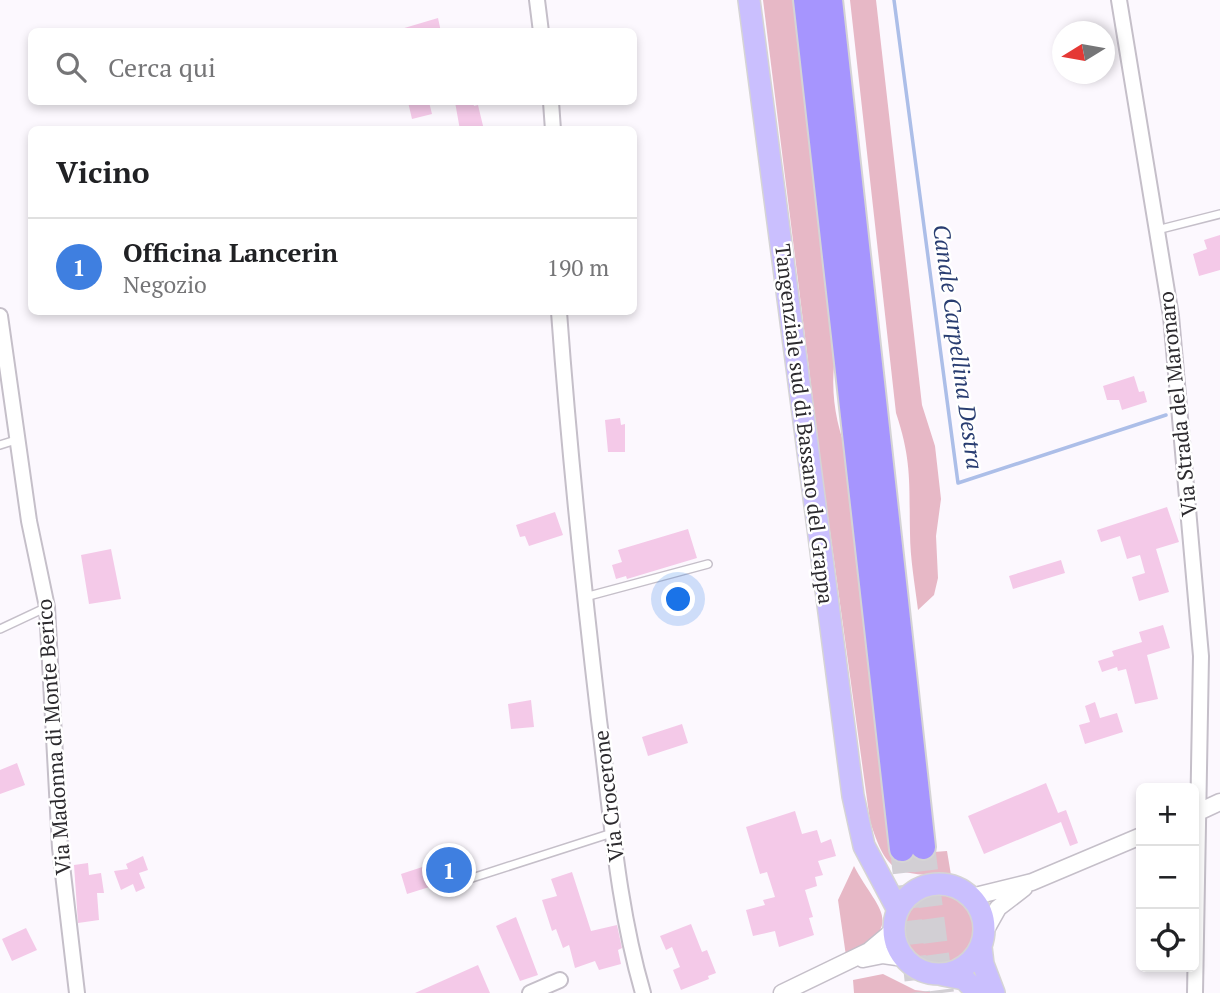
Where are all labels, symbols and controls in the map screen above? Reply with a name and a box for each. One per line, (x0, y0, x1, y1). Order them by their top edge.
north arrow (1052, 21, 1115, 84)
search box (28, 28, 637, 105)
icon: search (52, 48, 90, 86)
text: Cerca qui (108, 50, 216, 84)
text: Vicino (56, 152, 150, 192)
water label: Canale Carpellina Destra (926, 222, 991, 471)
text: Officina Lancerin (123, 235, 338, 269)
street label: Tangenziale sud di Bassano del Grappa (769, 242, 841, 606)
text: 1 (73, 252, 86, 283)
text: 190 m (547, 252, 609, 283)
text: Negozio (123, 269, 207, 300)
street label: Via Strada del Maronaro (1151, 290, 1203, 518)
your location (661, 582, 695, 616)
street label: Via Madonna di Monte Berico (29, 598, 77, 876)
street label: Via Crocerone (586, 729, 630, 863)
map controls (1136, 783, 1199, 972)
button: + (1136, 783, 1199, 846)
pin: 1 (426, 844, 472, 896)
button: − (1136, 846, 1199, 909)
button: locate (1136, 909, 1199, 972)

